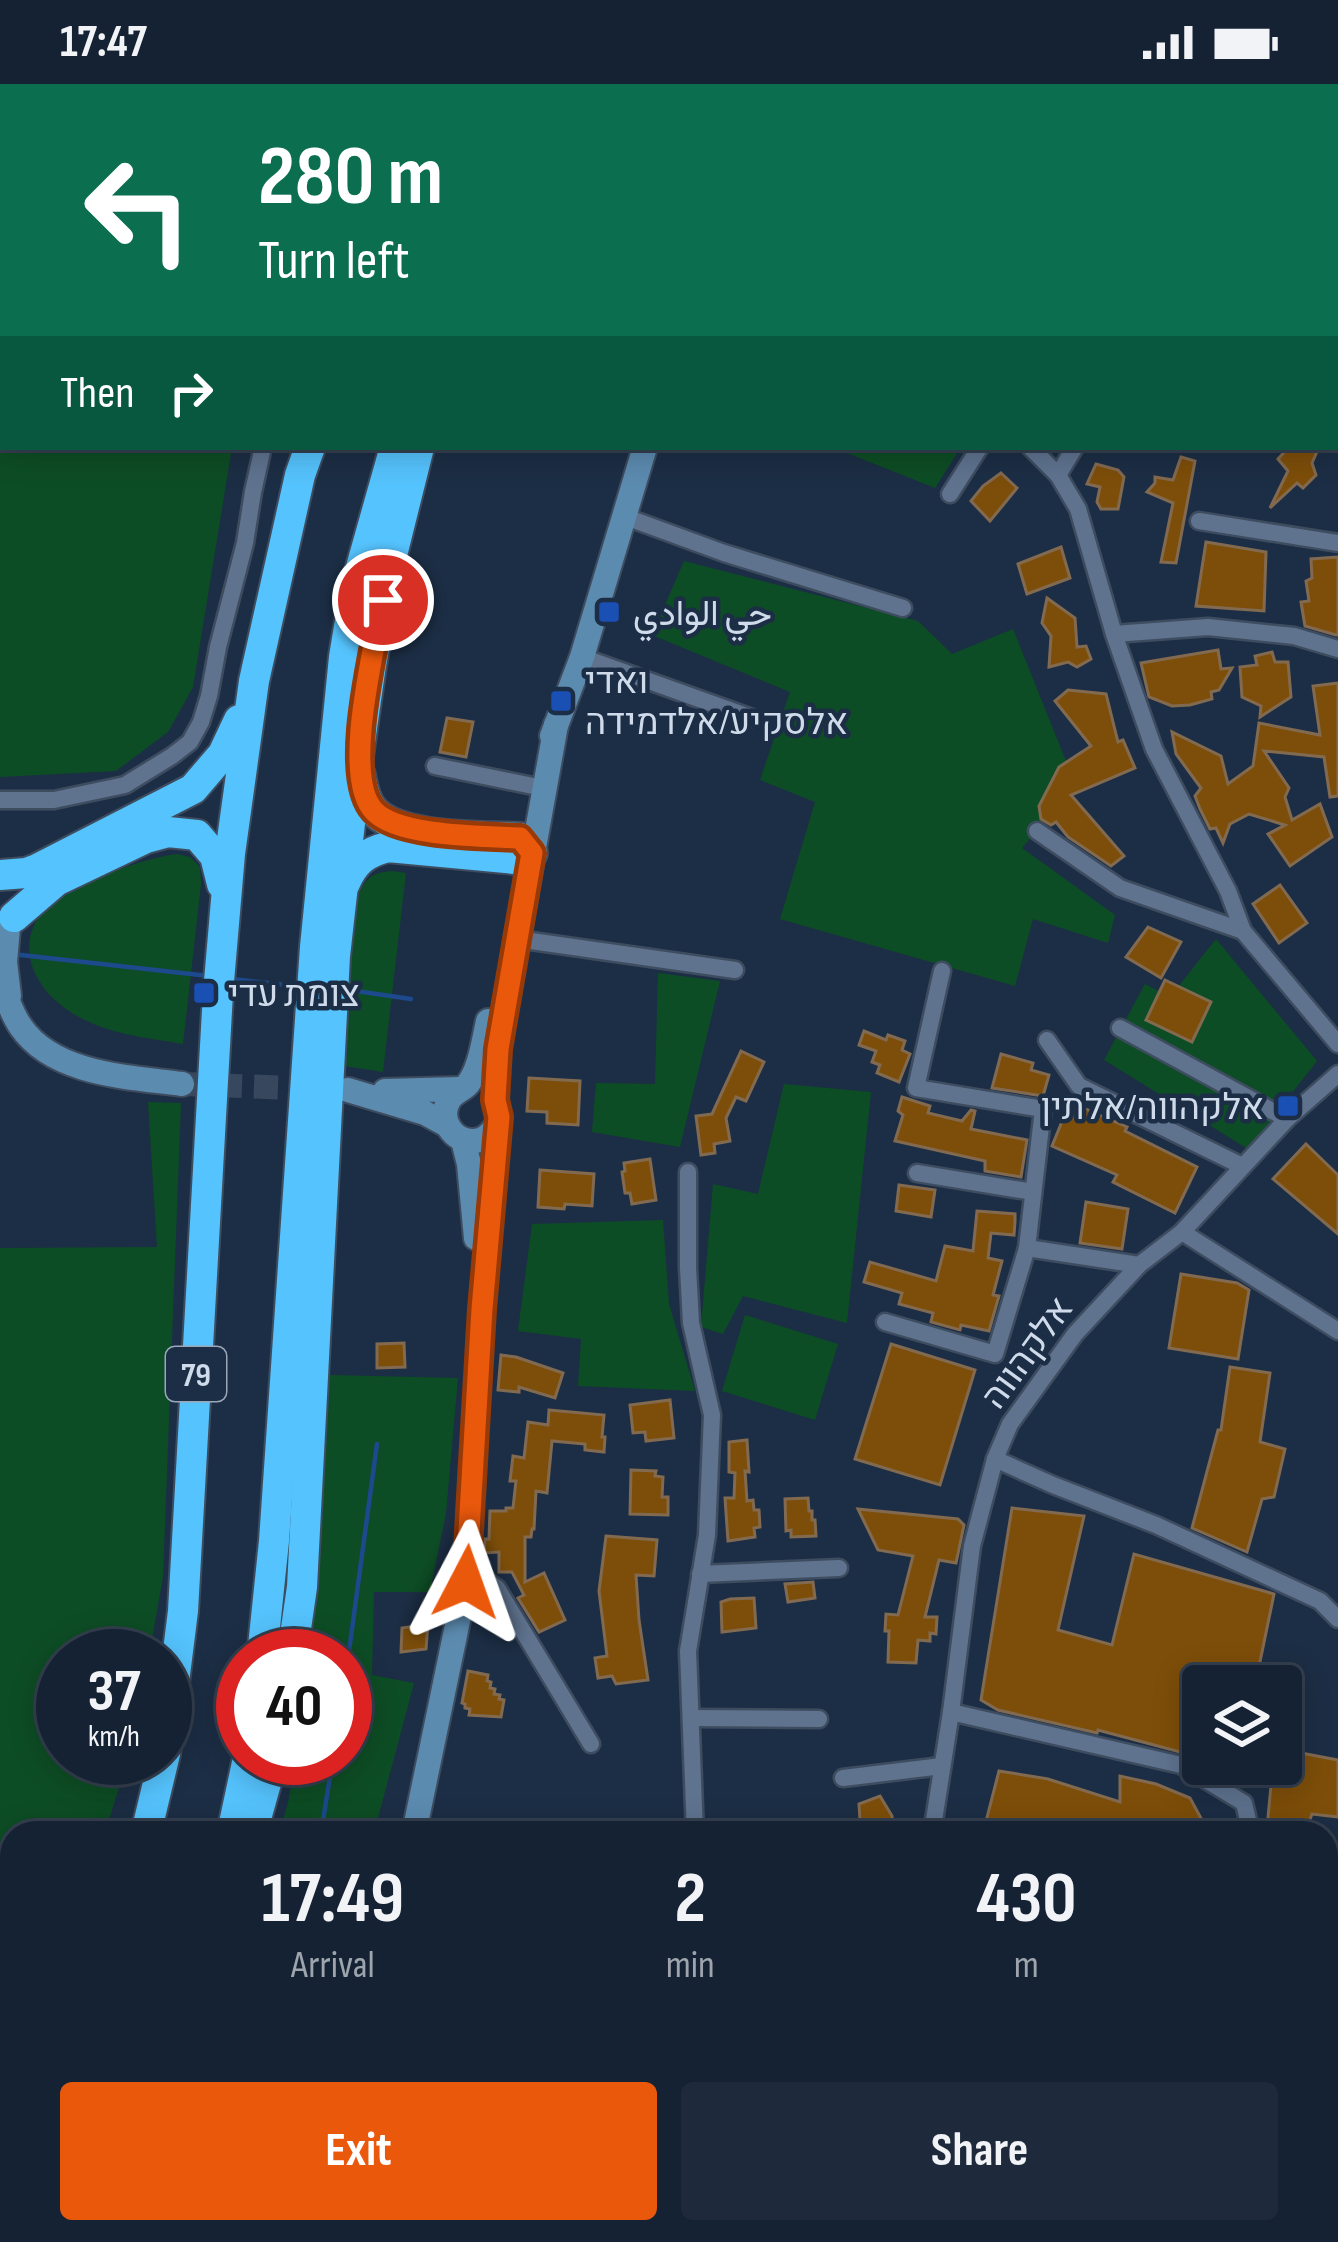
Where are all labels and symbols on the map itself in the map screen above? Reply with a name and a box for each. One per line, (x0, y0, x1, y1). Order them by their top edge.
pin (332, 549, 434, 651)
place label: حي الوادي (633, 593, 772, 642)
marker: حي الوادي (596, 599, 622, 625)
place label: ואדי אלסקיע/אלדמידה (585, 661, 848, 745)
marker: ואדי אלסקיע/אלדמידה (548, 688, 574, 714)
place label: צומת עדי (228, 974, 360, 1017)
marker: צומת עדי (191, 980, 217, 1006)
place label: אלקהווה/אלתין (1041, 1087, 1264, 1130)
marker: אלקהווה/אלתין (1275, 1093, 1301, 1119)
street label: אלקהווה (973, 1289, 1083, 1418)
road number: 79 (166, 1347, 226, 1401)
position arrow (403, 1519, 529, 1645)
speed limit sign: 40 (216, 1629, 372, 1785)

